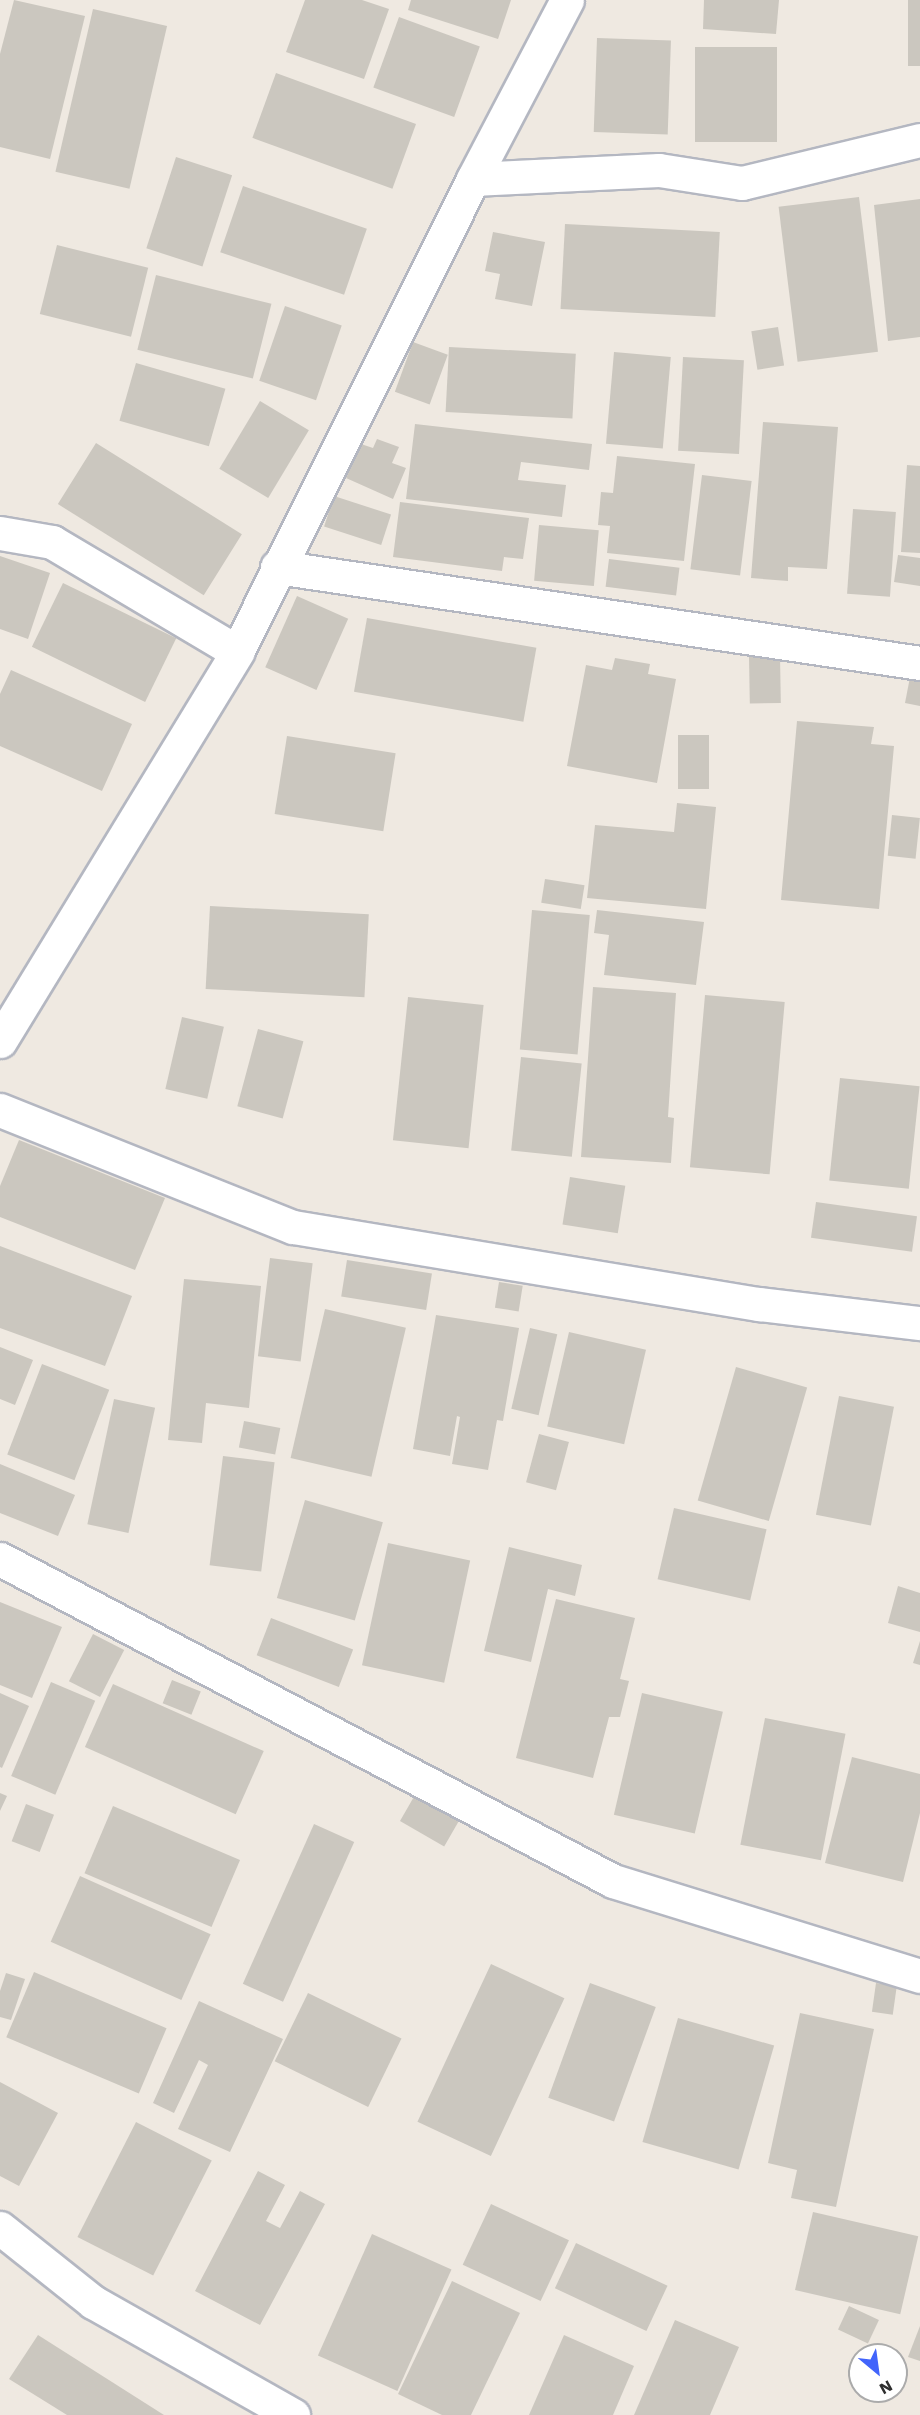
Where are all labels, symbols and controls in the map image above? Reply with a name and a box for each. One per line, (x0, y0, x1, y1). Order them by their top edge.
north arrow (848, 2343, 908, 2403)
text: N (876, 2376, 896, 2399)

